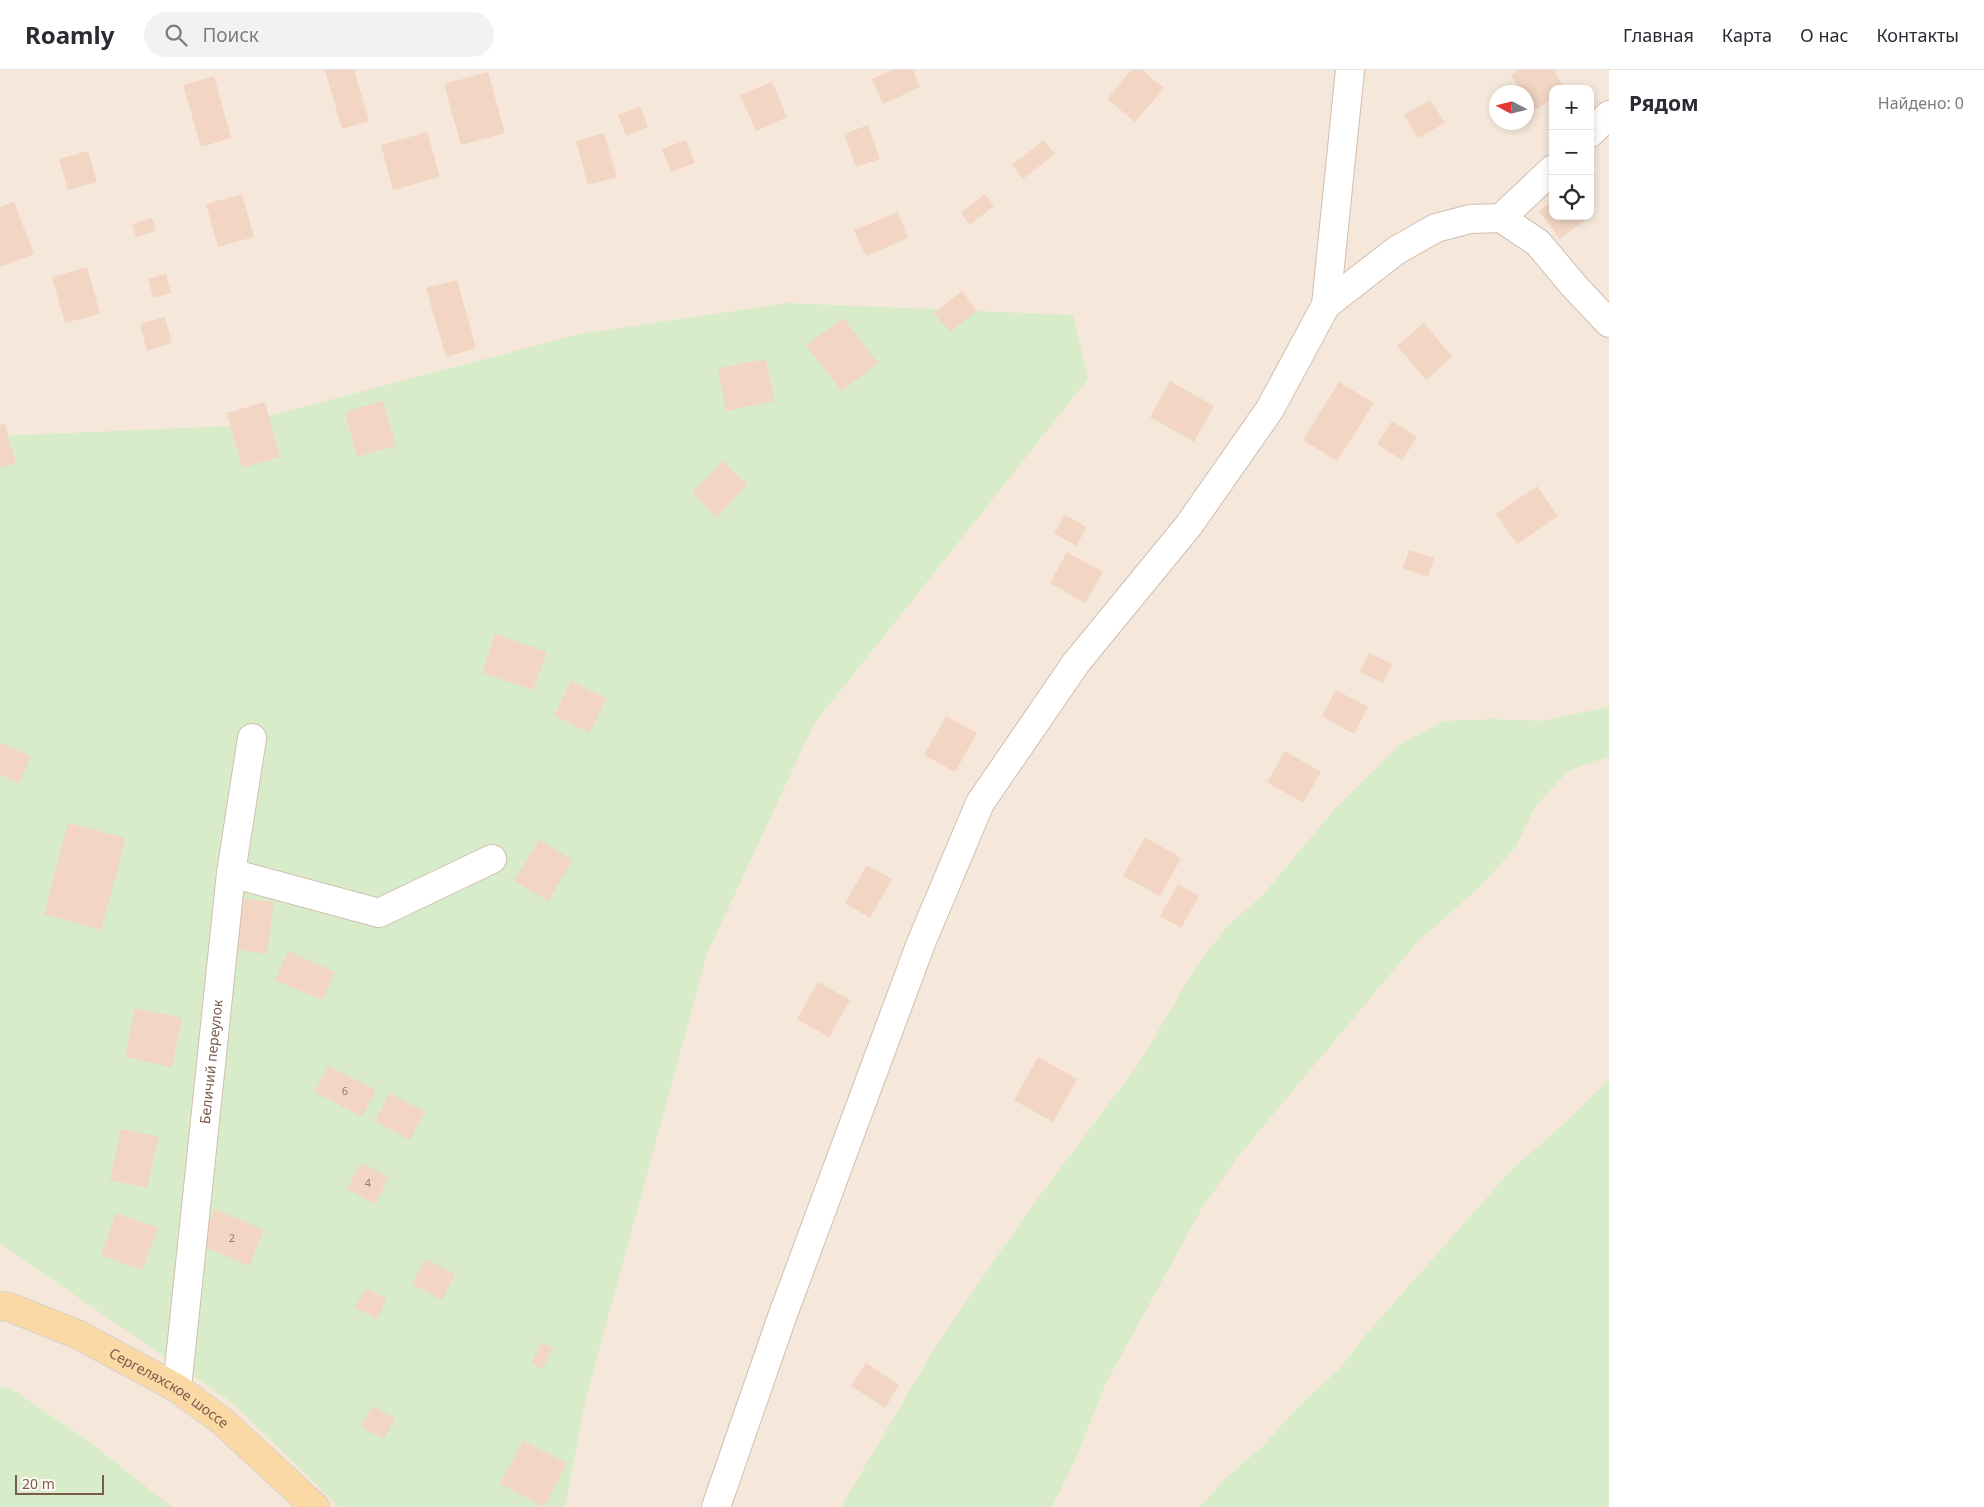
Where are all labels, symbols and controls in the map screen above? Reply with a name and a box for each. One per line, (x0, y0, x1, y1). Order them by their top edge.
search box (144, 12, 494, 57)
text: Roamly (25, 18, 114, 51)
icon: search (162, 21, 190, 49)
text: Поиск (202, 22, 259, 48)
text: Главная (1623, 23, 1694, 47)
text: Карта (1722, 23, 1772, 47)
text: О нас (1800, 23, 1848, 47)
text: Контакты (1876, 23, 1959, 47)
north arrow (1489, 85, 1534, 130)
map controls (1549, 85, 1594, 220)
button: + (1549, 85, 1594, 130)
text: Рядом (1629, 89, 1699, 117)
text: Найдено: 0 (1878, 92, 1964, 114)
button: − (1549, 130, 1594, 175)
button: locate (1549, 175, 1594, 220)
street label: Беличий переулок (195, 998, 227, 1125)
house number: 6 (342, 1083, 348, 1098)
house number: 4 (365, 1175, 372, 1190)
house number: 2 (229, 1230, 235, 1245)
street label: Сергеляхское шоссе (106, 1343, 234, 1432)
scale bar (15, 1472, 104, 1495)
text: 20 m (22, 1474, 55, 1493)

